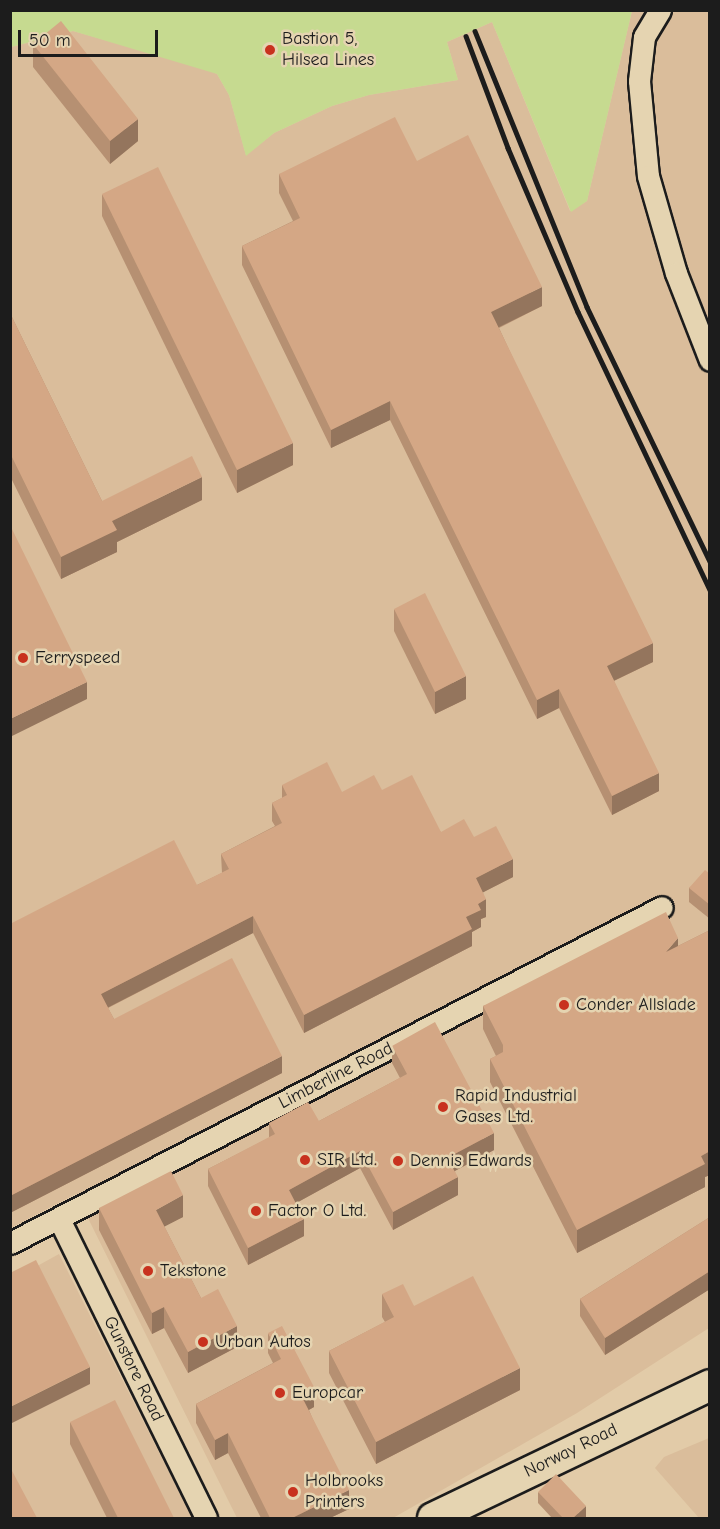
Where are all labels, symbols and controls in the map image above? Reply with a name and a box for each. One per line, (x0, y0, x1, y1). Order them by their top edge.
scale bar (21, 18, 160, 56)
place label: Bastion 5, Hilsea Lines (282, 29, 374, 72)
text: 50 m (29, 30, 71, 51)
marker: Bastion 5, Hilsea Lines (263, 43, 277, 57)
place label: Ferryspeed (35, 647, 120, 669)
marker: Ferryspeed (16, 651, 30, 665)
place label: Conder Allslade (576, 994, 696, 1016)
marker: Conder Allslade (557, 998, 571, 1012)
street label: Limberline Road (275, 1038, 397, 1114)
place label: Rapid Industrial Gases Ltd. (455, 1086, 577, 1128)
marker: Rapid Industrial Gases Ltd. (436, 1100, 450, 1114)
place label: SIR Ltd. (317, 1149, 377, 1171)
place label: Dennis Edwards (410, 1150, 532, 1172)
marker: SIR Ltd. (298, 1153, 312, 1167)
marker: Dennis Edwards (391, 1154, 405, 1168)
place label: Factor O Ltd. (268, 1200, 366, 1222)
marker: Factor O Ltd. (249, 1204, 263, 1218)
place label: Tekstone (160, 1260, 226, 1282)
marker: Tekstone (141, 1264, 155, 1278)
street label: Gunstore Road (98, 1313, 168, 1425)
place label: Urban Autos (215, 1331, 311, 1353)
marker: Urban Autos (196, 1335, 210, 1349)
place label: Europcar (292, 1382, 363, 1404)
marker: Europcar (273, 1386, 287, 1400)
street label: Norway Road (521, 1419, 621, 1483)
place label: Holbrooks Printers (305, 1471, 383, 1514)
marker: Holbrooks Printers (286, 1485, 300, 1499)

